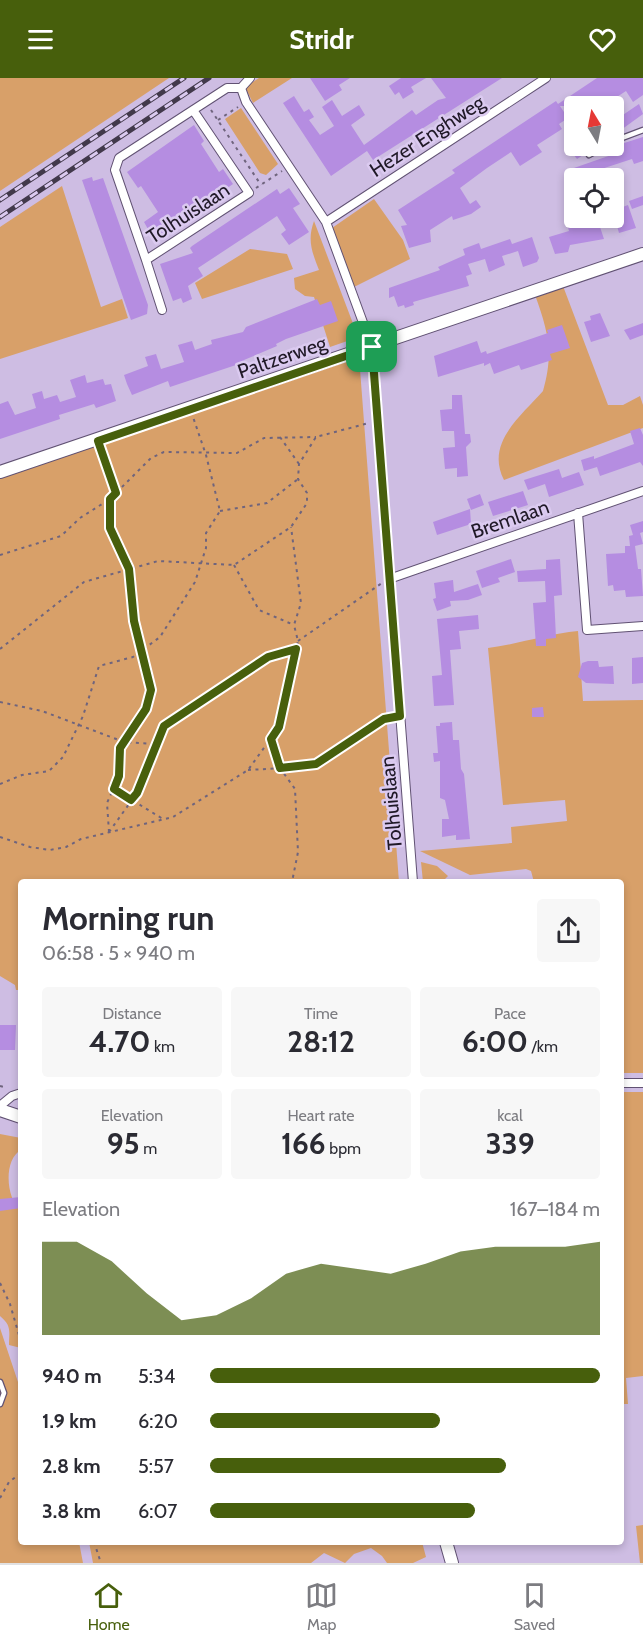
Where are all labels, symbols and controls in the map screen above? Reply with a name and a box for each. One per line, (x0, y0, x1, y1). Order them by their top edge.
icon: menu (24, 23, 57, 56)
text: Stridr (289, 23, 354, 56)
icon: heart (586, 23, 619, 56)
street label: Hezer Enghweg (365, 90, 490, 182)
north arrow (564, 96, 624, 156)
map controls (564, 96, 624, 228)
button: locate (564, 168, 624, 228)
street label: Tolhuislaan (142, 177, 234, 249)
pin (346, 321, 397, 372)
street label: Paltzerweg (234, 330, 331, 383)
icon: arrive (355, 330, 388, 363)
street label: Bremlaan (468, 495, 552, 543)
street label: Tolhuislaan (375, 755, 407, 851)
text: Morning run (42, 898, 214, 938)
button: share (537, 899, 600, 962)
text: 06:58 · 5 × 940 m (42, 941, 195, 965)
text: Distance (103, 1004, 161, 1023)
text: Time (304, 1004, 338, 1023)
text: Pace (494, 1004, 526, 1023)
text: 4.70 (89, 1023, 150, 1060)
text: 28:12 (287, 1023, 355, 1060)
text: 6:00 (462, 1023, 528, 1060)
text: km (150, 1037, 175, 1056)
text: /km (528, 1037, 558, 1056)
text: Elevation (101, 1106, 163, 1125)
text: Heart rate (288, 1106, 354, 1125)
text: kcal (497, 1106, 523, 1125)
text: 95 (107, 1125, 140, 1162)
text: 166 (281, 1125, 326, 1162)
text: 339 (485, 1125, 535, 1162)
text: m (140, 1139, 157, 1158)
text: bpm (326, 1139, 361, 1158)
text: Elevation (42, 1197, 120, 1221)
text: 167–184 m (510, 1197, 600, 1221)
text: 940 m (42, 1364, 102, 1388)
text: 5:34 (138, 1364, 175, 1388)
text: 1.9 km (42, 1409, 96, 1433)
text: 6:20 (138, 1409, 178, 1433)
text: 2.8 km (42, 1454, 101, 1478)
text: 5:57 (138, 1454, 174, 1478)
text: 3.8 km (42, 1499, 101, 1523)
text: 6:07 (138, 1499, 177, 1523)
tab: Home (88, 1579, 130, 1634)
tab: Map (305, 1579, 338, 1634)
tab: Saved (514, 1579, 555, 1634)

